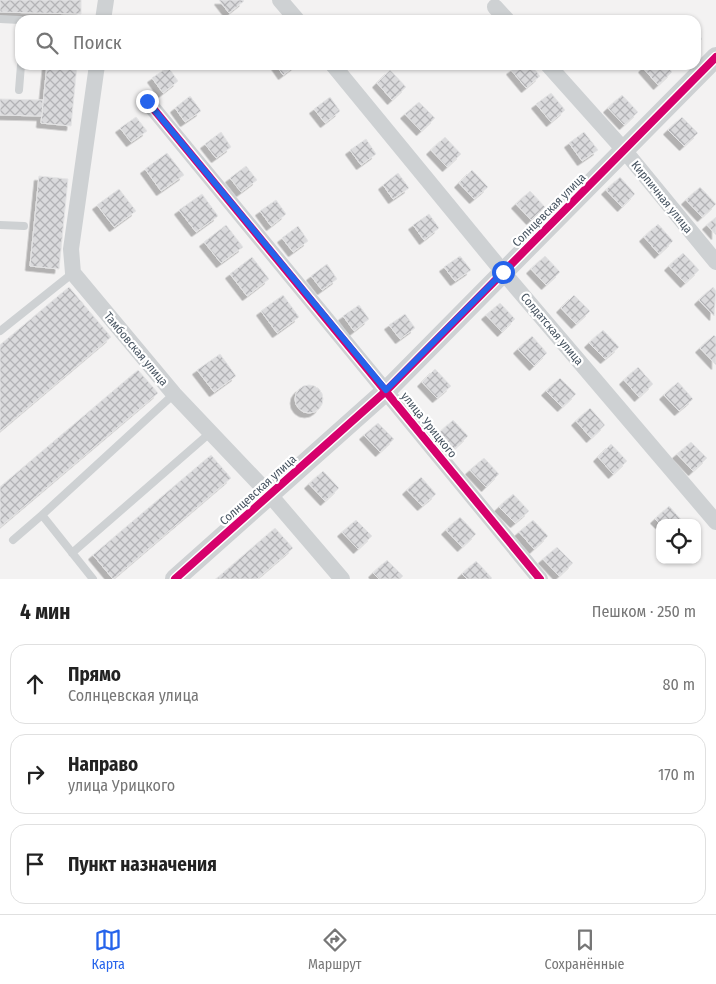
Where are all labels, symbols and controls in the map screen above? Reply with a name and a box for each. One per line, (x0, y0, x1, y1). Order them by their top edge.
search box (15, 15, 701, 70)
icon: search (33, 29, 61, 57)
text: Поиск (73, 31, 122, 54)
route end (136, 90, 159, 113)
street label: Кирпичная улица (629, 158, 696, 236)
street label: Солнцевская улица (509, 170, 589, 250)
route start (492, 261, 515, 284)
street label: Солдатская улица (518, 290, 586, 368)
street label: Тамбовская улица (101, 309, 171, 389)
street label: улица Урицкого (398, 389, 460, 461)
street label: Солнцевская улица (217, 452, 299, 528)
map controls (656, 519, 701, 564)
button: locate (656, 519, 701, 564)
text: 4 мин (20, 599, 70, 625)
text: Пешком · 250 m (592, 602, 696, 621)
text: Прямо (68, 663, 121, 686)
icon: ahead (21, 670, 49, 698)
text: 80 m (663, 675, 695, 694)
text: Солнцевская улица (68, 686, 199, 705)
text: Направо (68, 753, 138, 776)
icon: right (21, 760, 49, 788)
text: 170 m (658, 765, 695, 784)
text: улица Урицкого (68, 776, 175, 795)
icon: arrive (21, 850, 49, 878)
text: Пункт назначения (68, 853, 217, 876)
tab: Карта (92, 926, 125, 973)
tab: Маршрут (308, 926, 362, 973)
tab: Сохранённые (545, 926, 624, 973)

